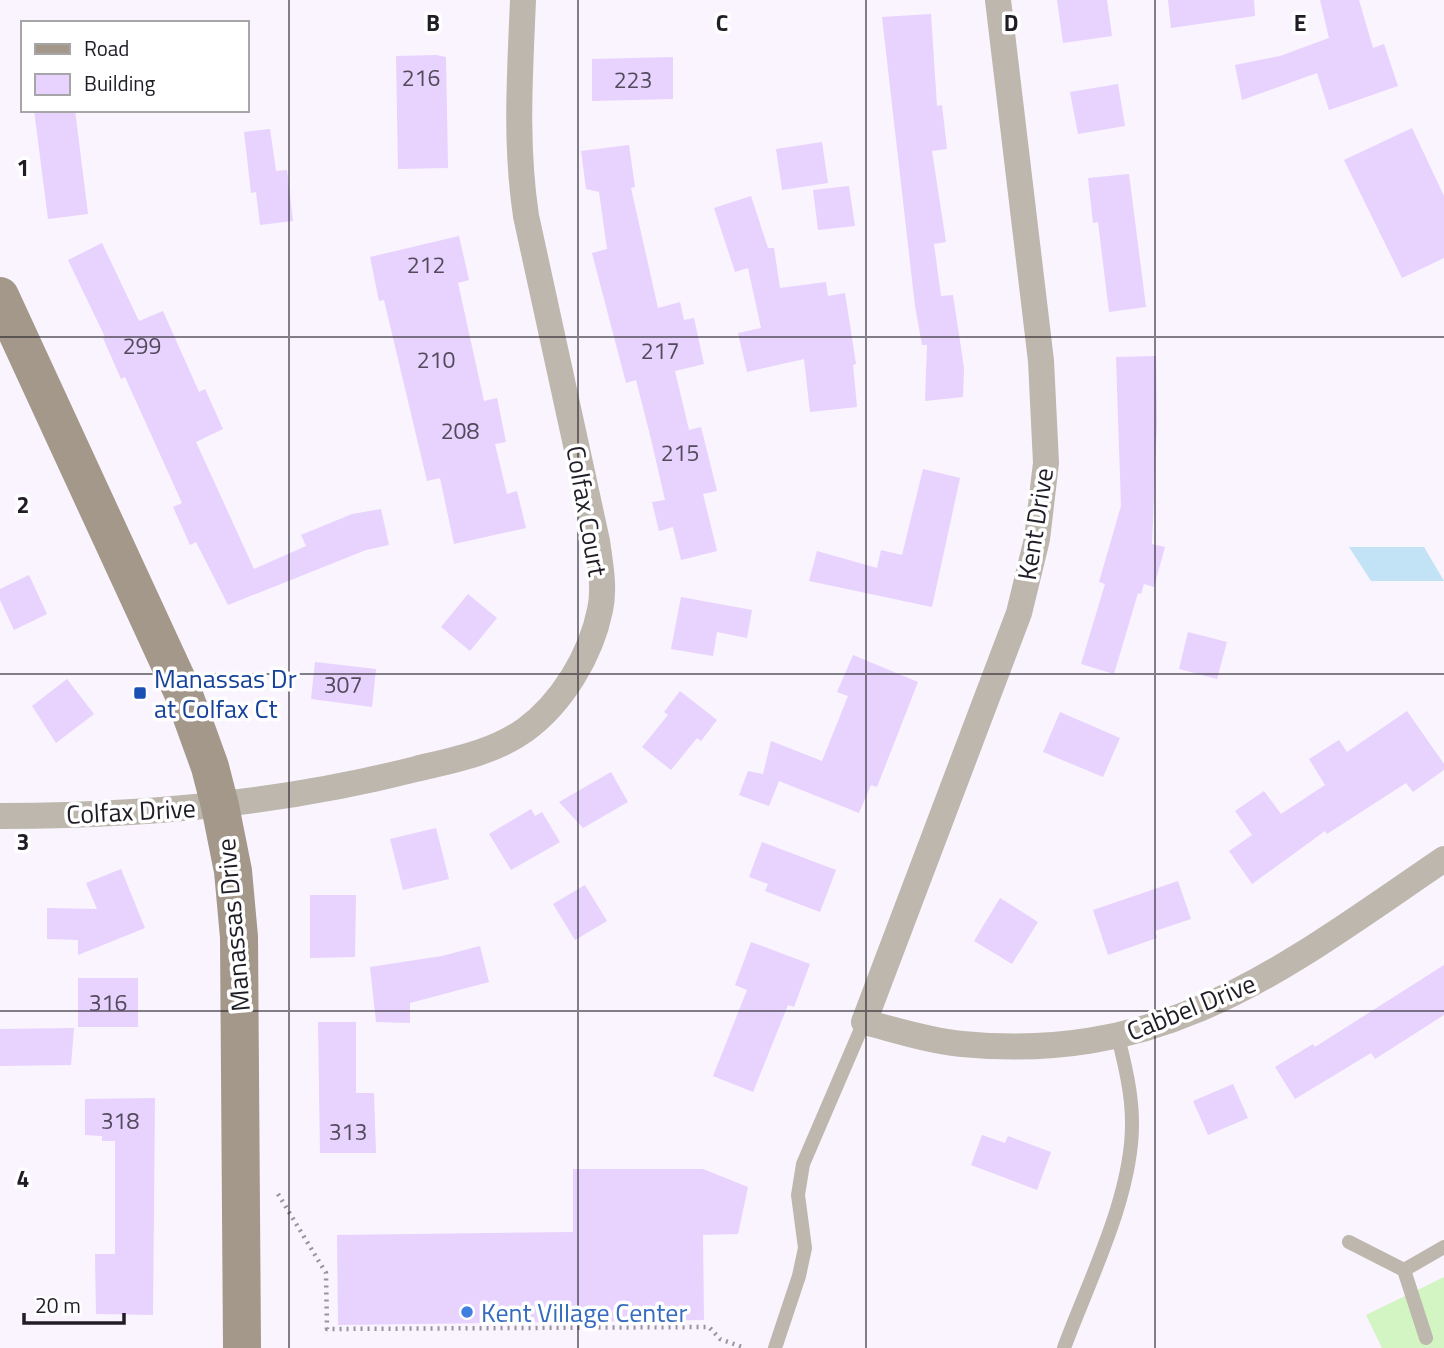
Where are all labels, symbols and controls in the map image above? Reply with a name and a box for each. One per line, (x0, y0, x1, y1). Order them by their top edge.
text: B (426, 5, 440, 40)
text: C (716, 5, 728, 40)
text: D (1004, 5, 1018, 40)
text: E (1294, 5, 1306, 40)
legend (21, 21, 248, 112)
text: Road (84, 32, 129, 64)
house number: 216 (402, 60, 440, 95)
house number: 223 (614, 62, 652, 97)
text: Building (84, 67, 156, 99)
text: 1 (17, 150, 29, 185)
house number: 212 (407, 247, 445, 282)
house number: 299 (123, 328, 161, 363)
house number: 217 (641, 333, 679, 368)
house number: 210 (417, 342, 455, 377)
house number: 208 (441, 413, 479, 448)
house number: 215 (661, 435, 699, 470)
street label: Colfax Court (556, 442, 618, 580)
street label: Kent Drive (1007, 465, 1063, 583)
text: 2 (17, 487, 29, 522)
place label: Manassas Dr at Colfax Ct (154, 659, 297, 728)
house number: 307 (324, 667, 362, 702)
marker: Manassas Dr at Colfax Ct (132, 685, 148, 701)
street label: Colfax Drive (65, 788, 197, 834)
text: 3 (17, 824, 29, 859)
street label: Manassas Drive (206, 837, 260, 1013)
street label: Cabbel Drive (1121, 963, 1261, 1051)
house number: 316 (89, 985, 127, 1020)
house number: 318 (101, 1103, 139, 1138)
house number: 313 (329, 1114, 367, 1149)
text: 4 (17, 1161, 29, 1196)
scale bar (24, 1282, 124, 1326)
text: 20 m (35, 1289, 81, 1321)
place label: Kent Village Center (481, 1293, 688, 1332)
marker: Kent Village Center (459, 1304, 475, 1320)

